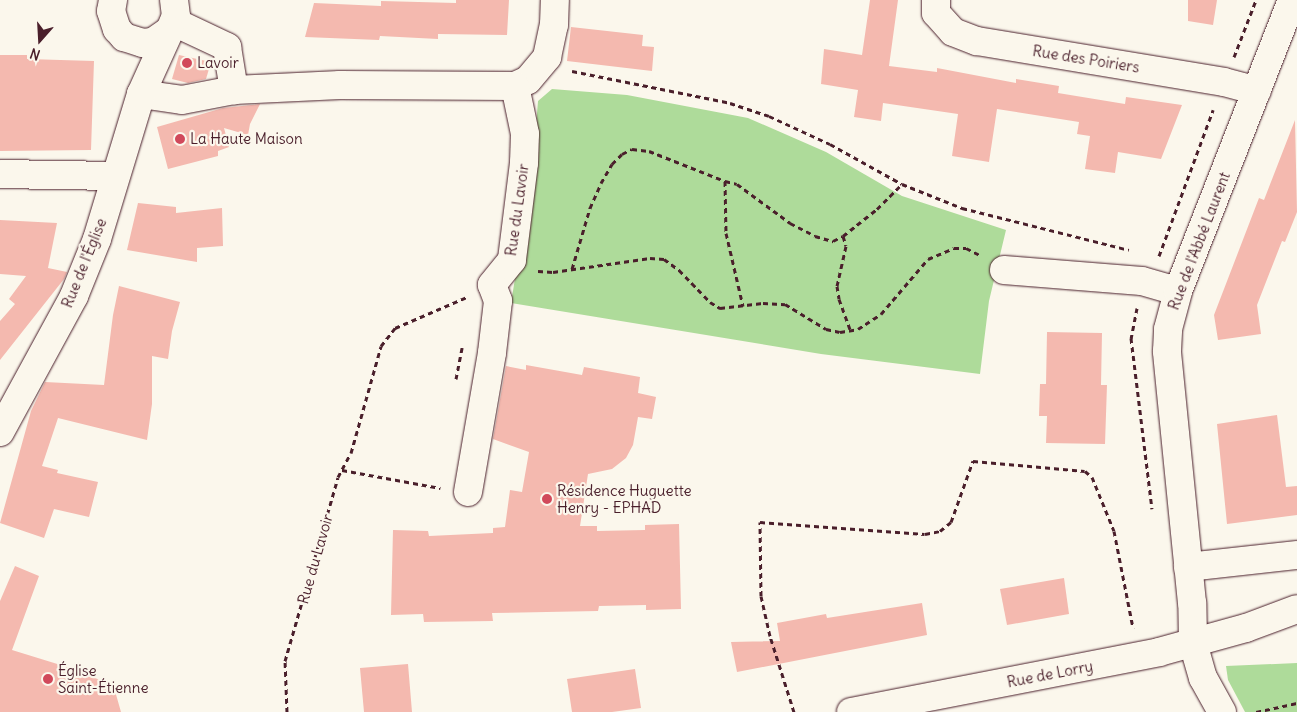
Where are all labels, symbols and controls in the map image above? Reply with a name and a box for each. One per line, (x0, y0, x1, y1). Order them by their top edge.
north arrow (15, 15, 65, 65)
street label: Rue des Poiriers (1031, 42, 1141, 76)
text: N (28, 44, 43, 64)
place label: Lavoir (197, 54, 239, 72)
marker: Lavoir (181, 57, 193, 69)
place label: La Haute Maison (190, 130, 303, 148)
marker: La Haute Maison (174, 133, 186, 145)
street label: Rue du Lavoir (502, 163, 532, 257)
street label: Rue de l'Abbé Laurent (1164, 169, 1234, 313)
street label: Rue de l'Église (58, 216, 110, 310)
place label: Résidence Huguette Henry - EPHAD (557, 481, 692, 516)
marker: Résidence Huguette Henry - EPHAD (541, 493, 553, 505)
street label: Rue du Lavoir (294, 512, 336, 606)
street label: Rue de Lorry (1005, 657, 1095, 691)
place label: Église Saint-Étienne (58, 661, 149, 696)
marker: Église Saint-Étienne (42, 673, 54, 685)

